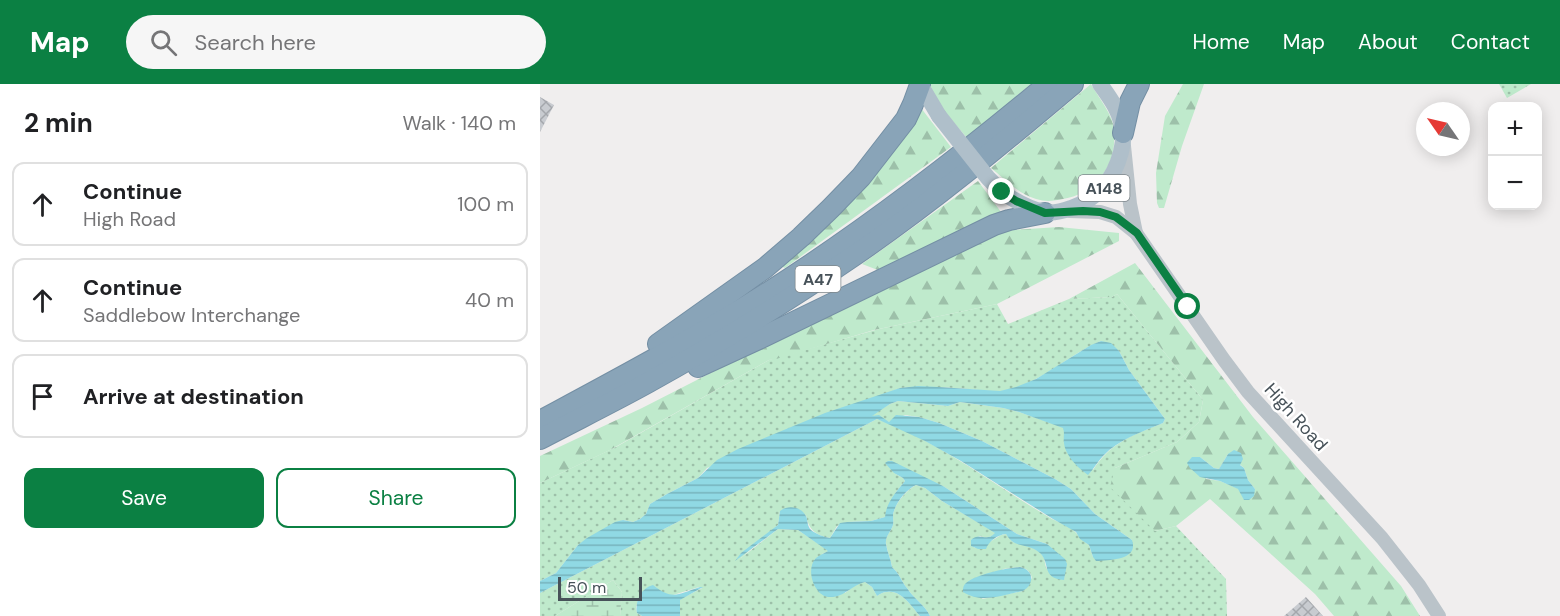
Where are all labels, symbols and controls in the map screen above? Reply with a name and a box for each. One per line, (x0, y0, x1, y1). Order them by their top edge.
search box (126, 15, 546, 69)
text: Map (30, 24, 90, 61)
icon: search (147, 26, 180, 59)
text: Search here (195, 28, 316, 57)
text: Home (1192, 28, 1250, 56)
text: Map (1283, 28, 1325, 56)
text: About (1358, 28, 1418, 56)
text: Contact (1451, 28, 1530, 56)
north arrow (1416, 102, 1470, 156)
map controls (1488, 102, 1542, 210)
button: + (1488, 102, 1542, 156)
text: 2 min (24, 106, 93, 140)
text: Walk · 140 m (402, 110, 516, 136)
button: − (1488, 156, 1542, 210)
road number: A148 (1078, 175, 1130, 201)
text: Continue (83, 177, 182, 206)
route end (988, 178, 1014, 204)
icon: ahead (26, 188, 59, 221)
text: 100 m (457, 191, 514, 217)
text: High Road (83, 206, 176, 232)
road number: A47 (796, 266, 840, 292)
text: Continue (83, 273, 182, 302)
icon: ahead (26, 284, 59, 317)
text: 40 m (465, 287, 514, 313)
route start (1174, 293, 1200, 319)
text: Saddlebow Interchange (83, 302, 300, 328)
street label: High Road (1259, 378, 1333, 456)
icon: arrive (26, 380, 59, 413)
text: Arrive at destination (83, 382, 304, 411)
button: Save (24, 468, 264, 528)
button: Share (276, 468, 516, 528)
scale bar (558, 574, 642, 602)
text: 50 m (567, 577, 606, 598)

